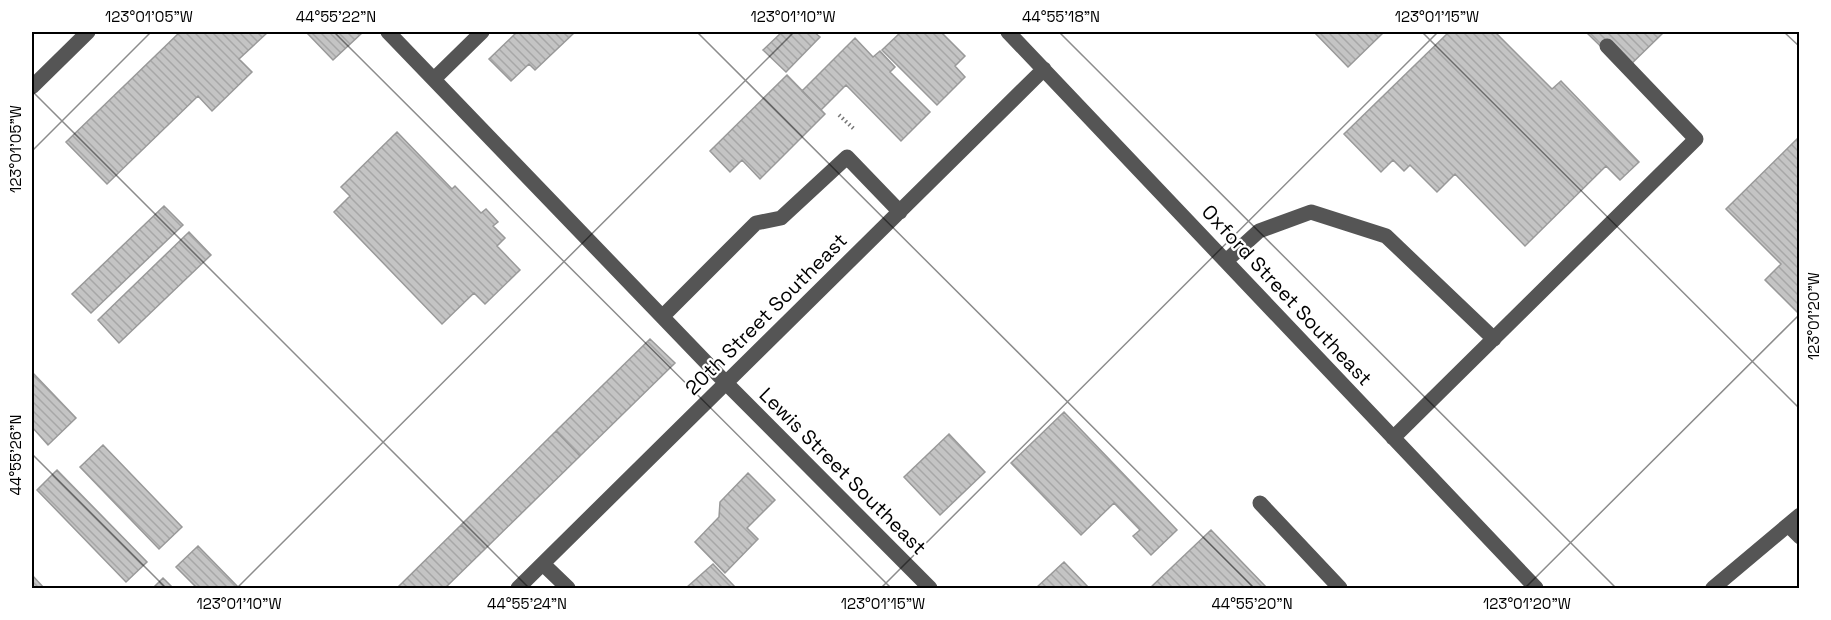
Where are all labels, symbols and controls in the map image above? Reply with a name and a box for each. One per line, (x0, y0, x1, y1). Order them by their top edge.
text: 123°01'05"W (105, 7, 193, 26)
text: 44°55'22"N (296, 7, 376, 26)
text: 123°01'10"W (750, 7, 836, 26)
text: 44°55'18"N (1022, 7, 1100, 26)
text: 123°01'15"W (1395, 7, 1479, 26)
text: 123°01'05"W (6, 105, 25, 193)
street label: Oxford Street Southeast (1196, 199, 1378, 391)
street label: 20th Street Southeast (679, 227, 853, 401)
text: 123°01'20"W (1804, 272, 1823, 360)
street label: Lewis Street Southeast (754, 382, 932, 560)
text: 44°55'26"N (6, 415, 25, 495)
text: 123°01'10"W (196, 594, 282, 613)
text: 44°55'24"N (487, 594, 567, 613)
text: 123°01'15"W (841, 594, 925, 613)
text: 44°55'20"N (1211, 594, 1293, 613)
text: 123°01'20"W (1483, 594, 1571, 613)

